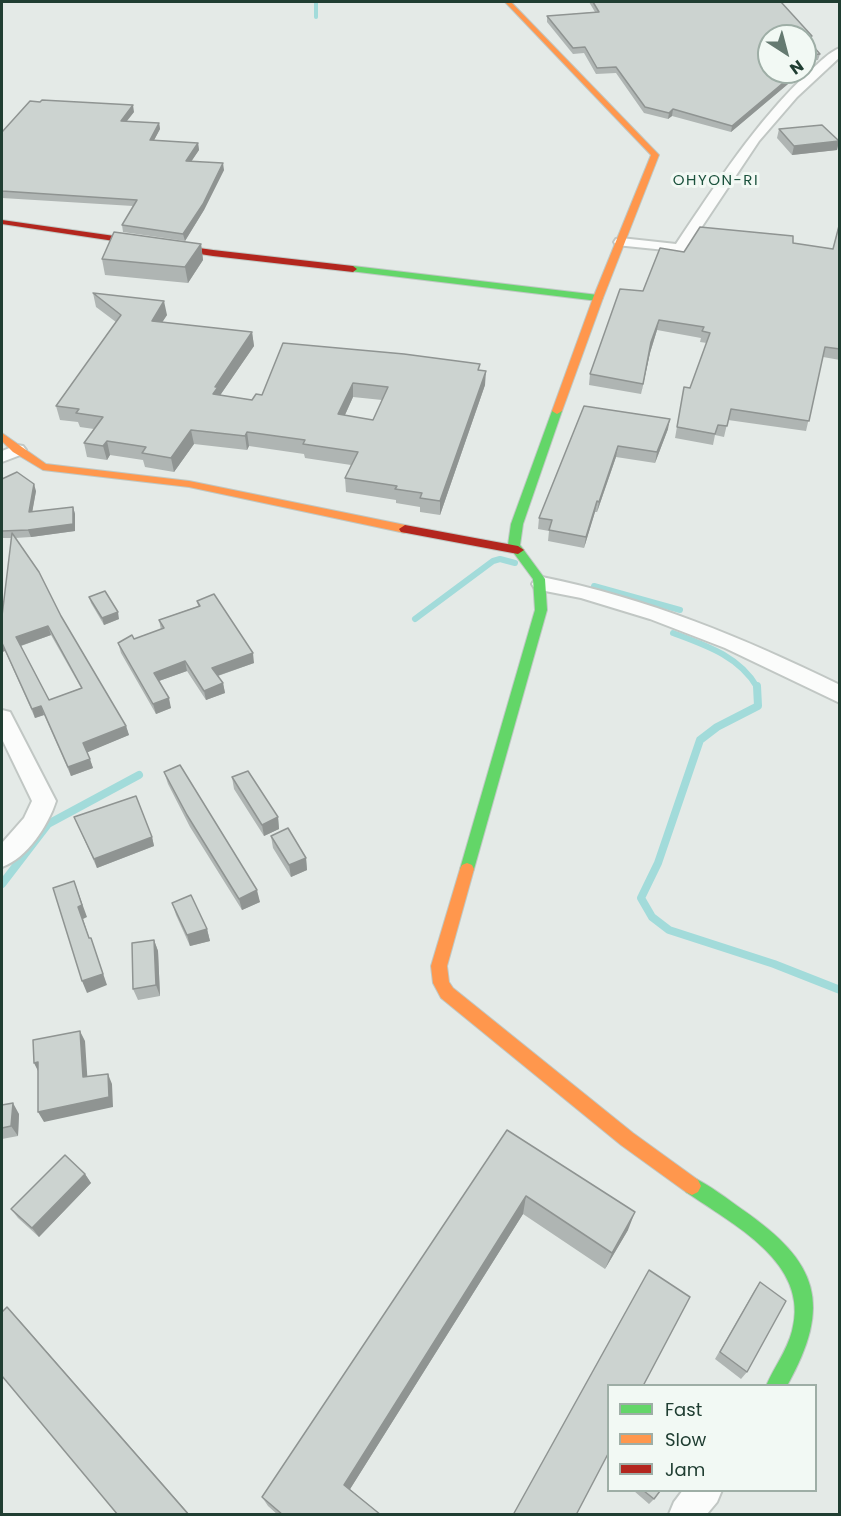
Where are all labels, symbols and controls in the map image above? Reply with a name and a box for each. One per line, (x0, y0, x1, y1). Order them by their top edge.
north arrow (757, 24, 817, 84)
text: N (785, 55, 808, 80)
district label: OHYON-RI (673, 172, 759, 190)
legend (607, 1384, 817, 1492)
text: Fast (665, 1397, 702, 1422)
text: Slow (665, 1427, 706, 1452)
text: Jam (665, 1457, 705, 1482)

